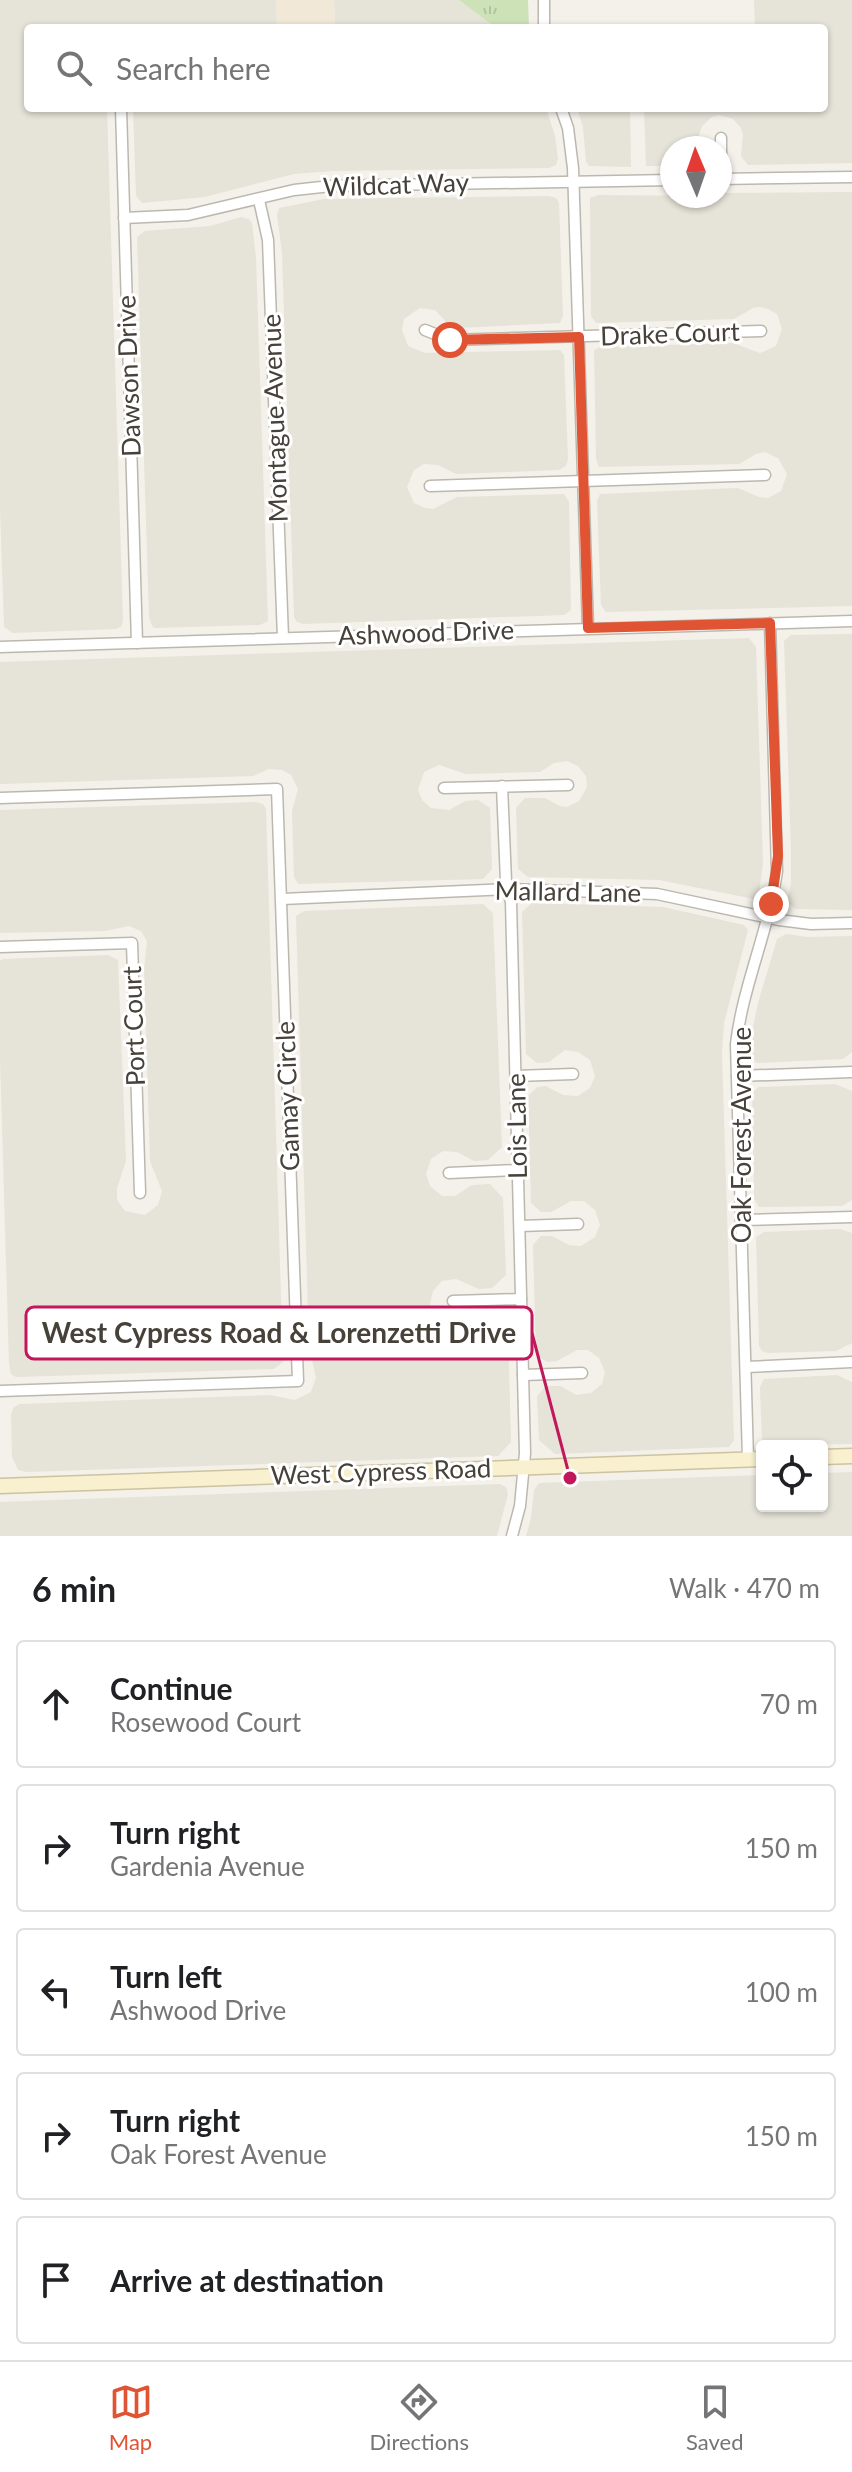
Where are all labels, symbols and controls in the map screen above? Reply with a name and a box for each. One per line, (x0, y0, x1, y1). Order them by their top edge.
search box (24, 24, 828, 112)
icon: search (52, 46, 96, 90)
text: Search here (116, 50, 271, 86)
north arrow (660, 136, 732, 208)
street label: Wildcat Way (322, 165, 470, 203)
street label: Dawson Drive (109, 295, 147, 457)
street label: Montague Avenue (254, 313, 294, 523)
street label: Drake Court (600, 315, 741, 351)
route start (432, 322, 468, 358)
street label: Ashwood Drive (337, 613, 515, 651)
street label: Mallard Lane (494, 874, 642, 908)
route end (753, 886, 789, 922)
street label: Port Court (115, 965, 151, 1087)
street label: Gamay Circle (268, 1020, 306, 1172)
street label: Oak Forest Avenue (725, 1027, 757, 1243)
street label: Lois Lane (499, 1073, 533, 1179)
callout: West Cypress Road & Lorenzetti Drive (26, 1307, 532, 1359)
text: West Cypress Road & Lorenzetti Drive (42, 1315, 516, 1349)
map controls (756, 1440, 828, 1512)
button: locate (756, 1440, 828, 1512)
street label: West Cypress Road (270, 1451, 492, 1491)
text: 6 min (32, 1568, 116, 1609)
text: Walk · 470 m (669, 1572, 820, 1604)
text: Continue (110, 1670, 233, 1706)
icon: ahead (34, 1682, 78, 1726)
text: 70 m (760, 1688, 818, 1720)
text: Rosewood Court (110, 1706, 301, 1738)
text: Turn right (110, 1814, 240, 1850)
icon: right (34, 1826, 78, 1870)
text: 150 m (745, 1832, 818, 1864)
text: Gardenia Avenue (110, 1850, 305, 1882)
text: Turn left (110, 1958, 222, 1994)
icon: left (34, 1970, 78, 2014)
text: 100 m (745, 1976, 818, 2008)
text: Ashwood Drive (110, 1994, 286, 2026)
text: Turn right (110, 2102, 240, 2138)
icon: right (34, 2114, 78, 2158)
text: 150 m (745, 2120, 818, 2152)
text: Oak Forest Avenue (110, 2138, 327, 2170)
icon: arrive (34, 2258, 78, 2302)
text: Arrive at destination (110, 2262, 384, 2298)
tab: Map (109, 2380, 153, 2455)
tab: Directions (370, 2380, 469, 2455)
tab: Saved (686, 2380, 743, 2455)

